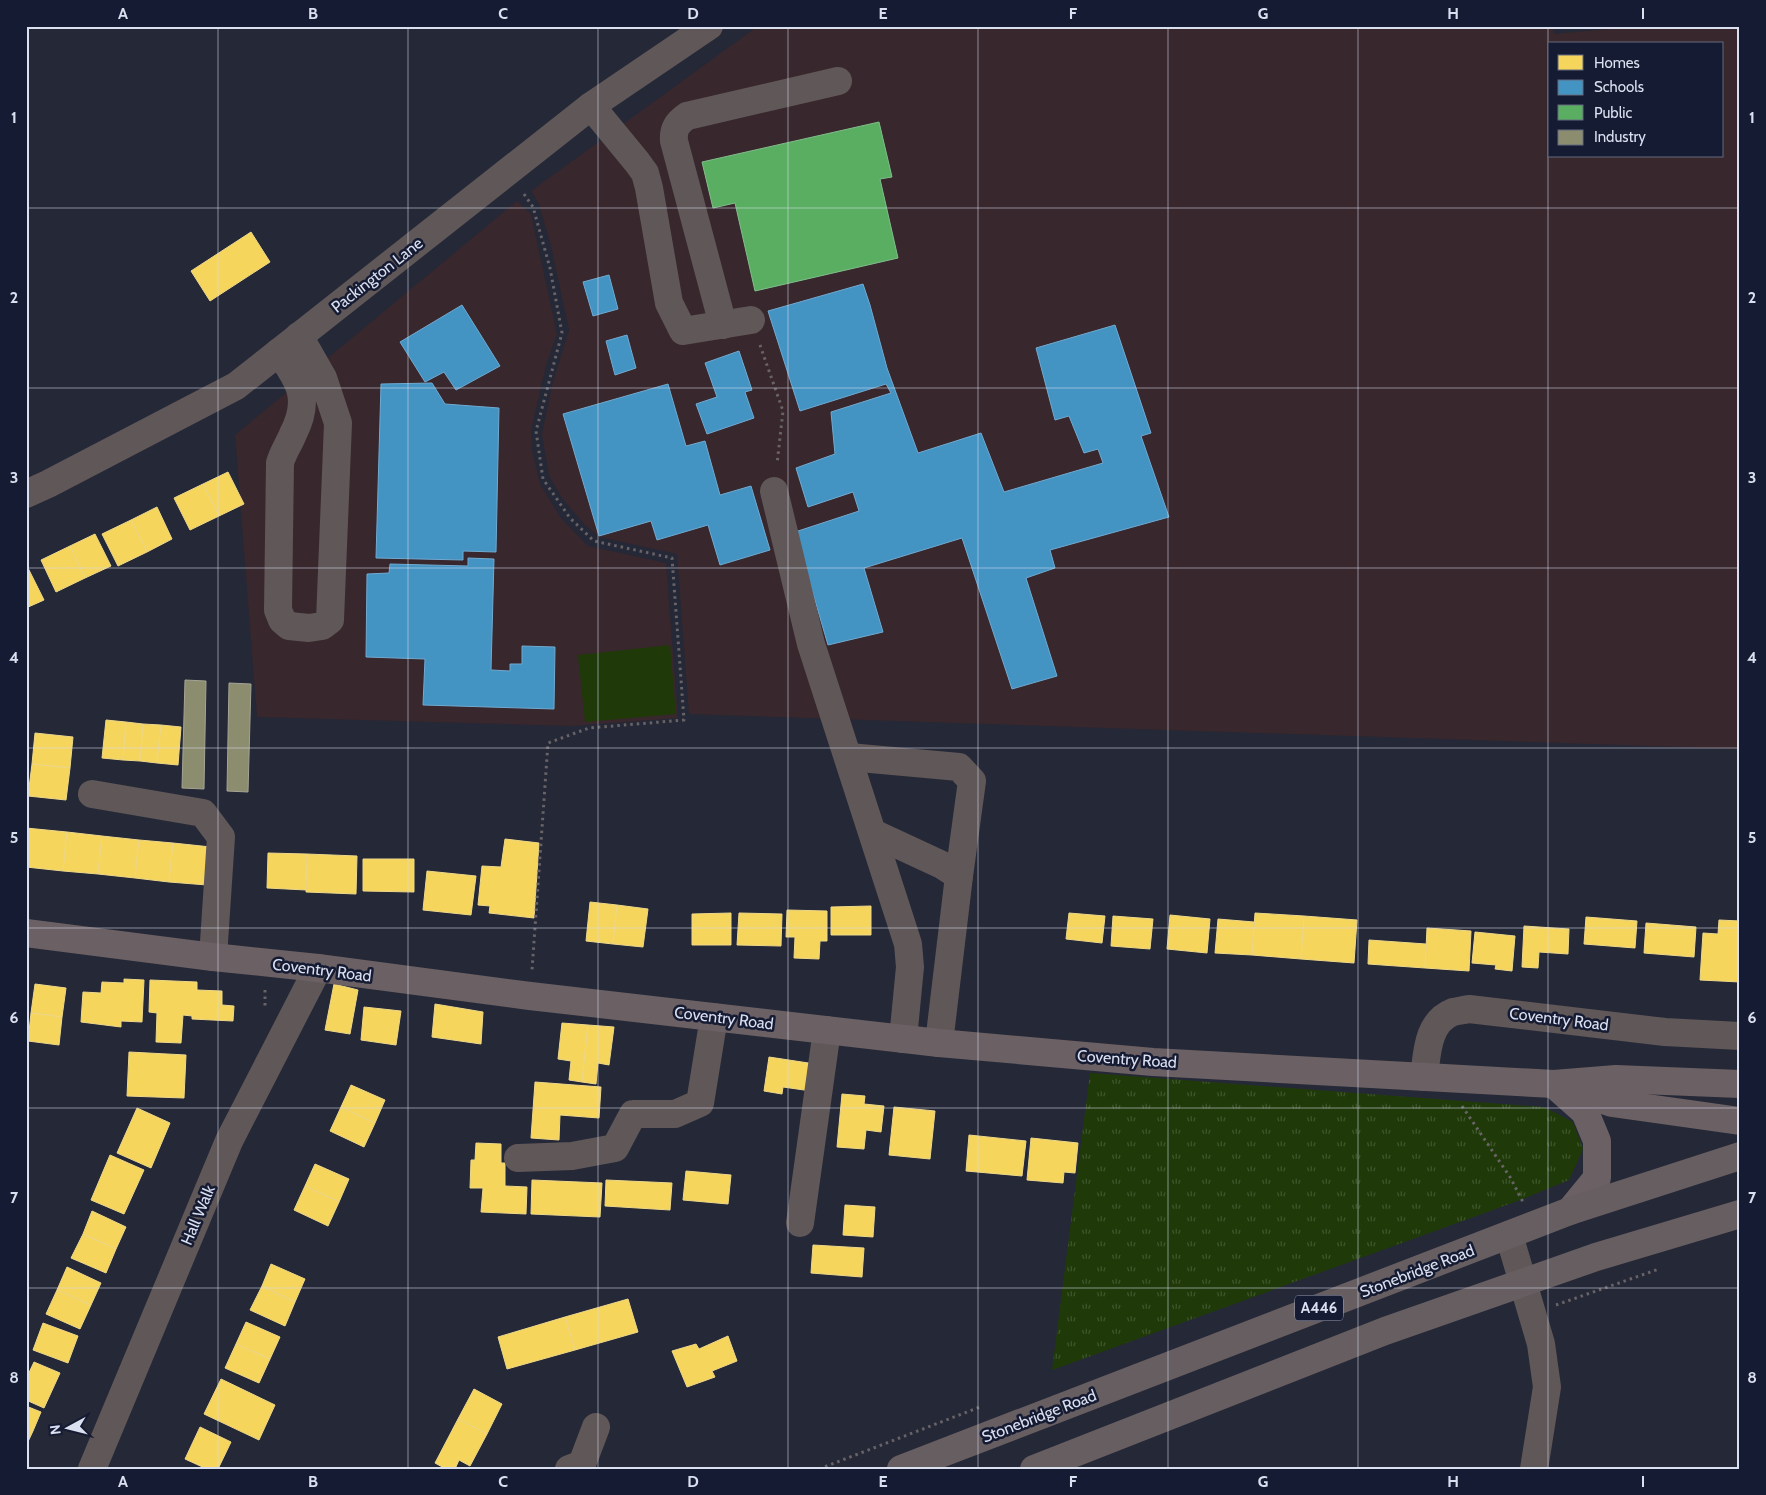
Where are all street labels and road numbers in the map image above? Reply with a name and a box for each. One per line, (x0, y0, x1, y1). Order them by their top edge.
street label: Packington Lane (327, 233, 427, 317)
street label: Coventry Road (271, 954, 373, 986)
street label: Coventry Road (673, 1002, 775, 1034)
street label: Coventry Road (1508, 1003, 1610, 1035)
street label: Coventry Road (1077, 1046, 1177, 1072)
street label: Hall Walk (177, 1181, 219, 1248)
street label: Stonebridge Road (1357, 1240, 1477, 1302)
road number: A446 (1295, 1296, 1343, 1320)
street label: Stonebridge Road (979, 1385, 1099, 1447)

